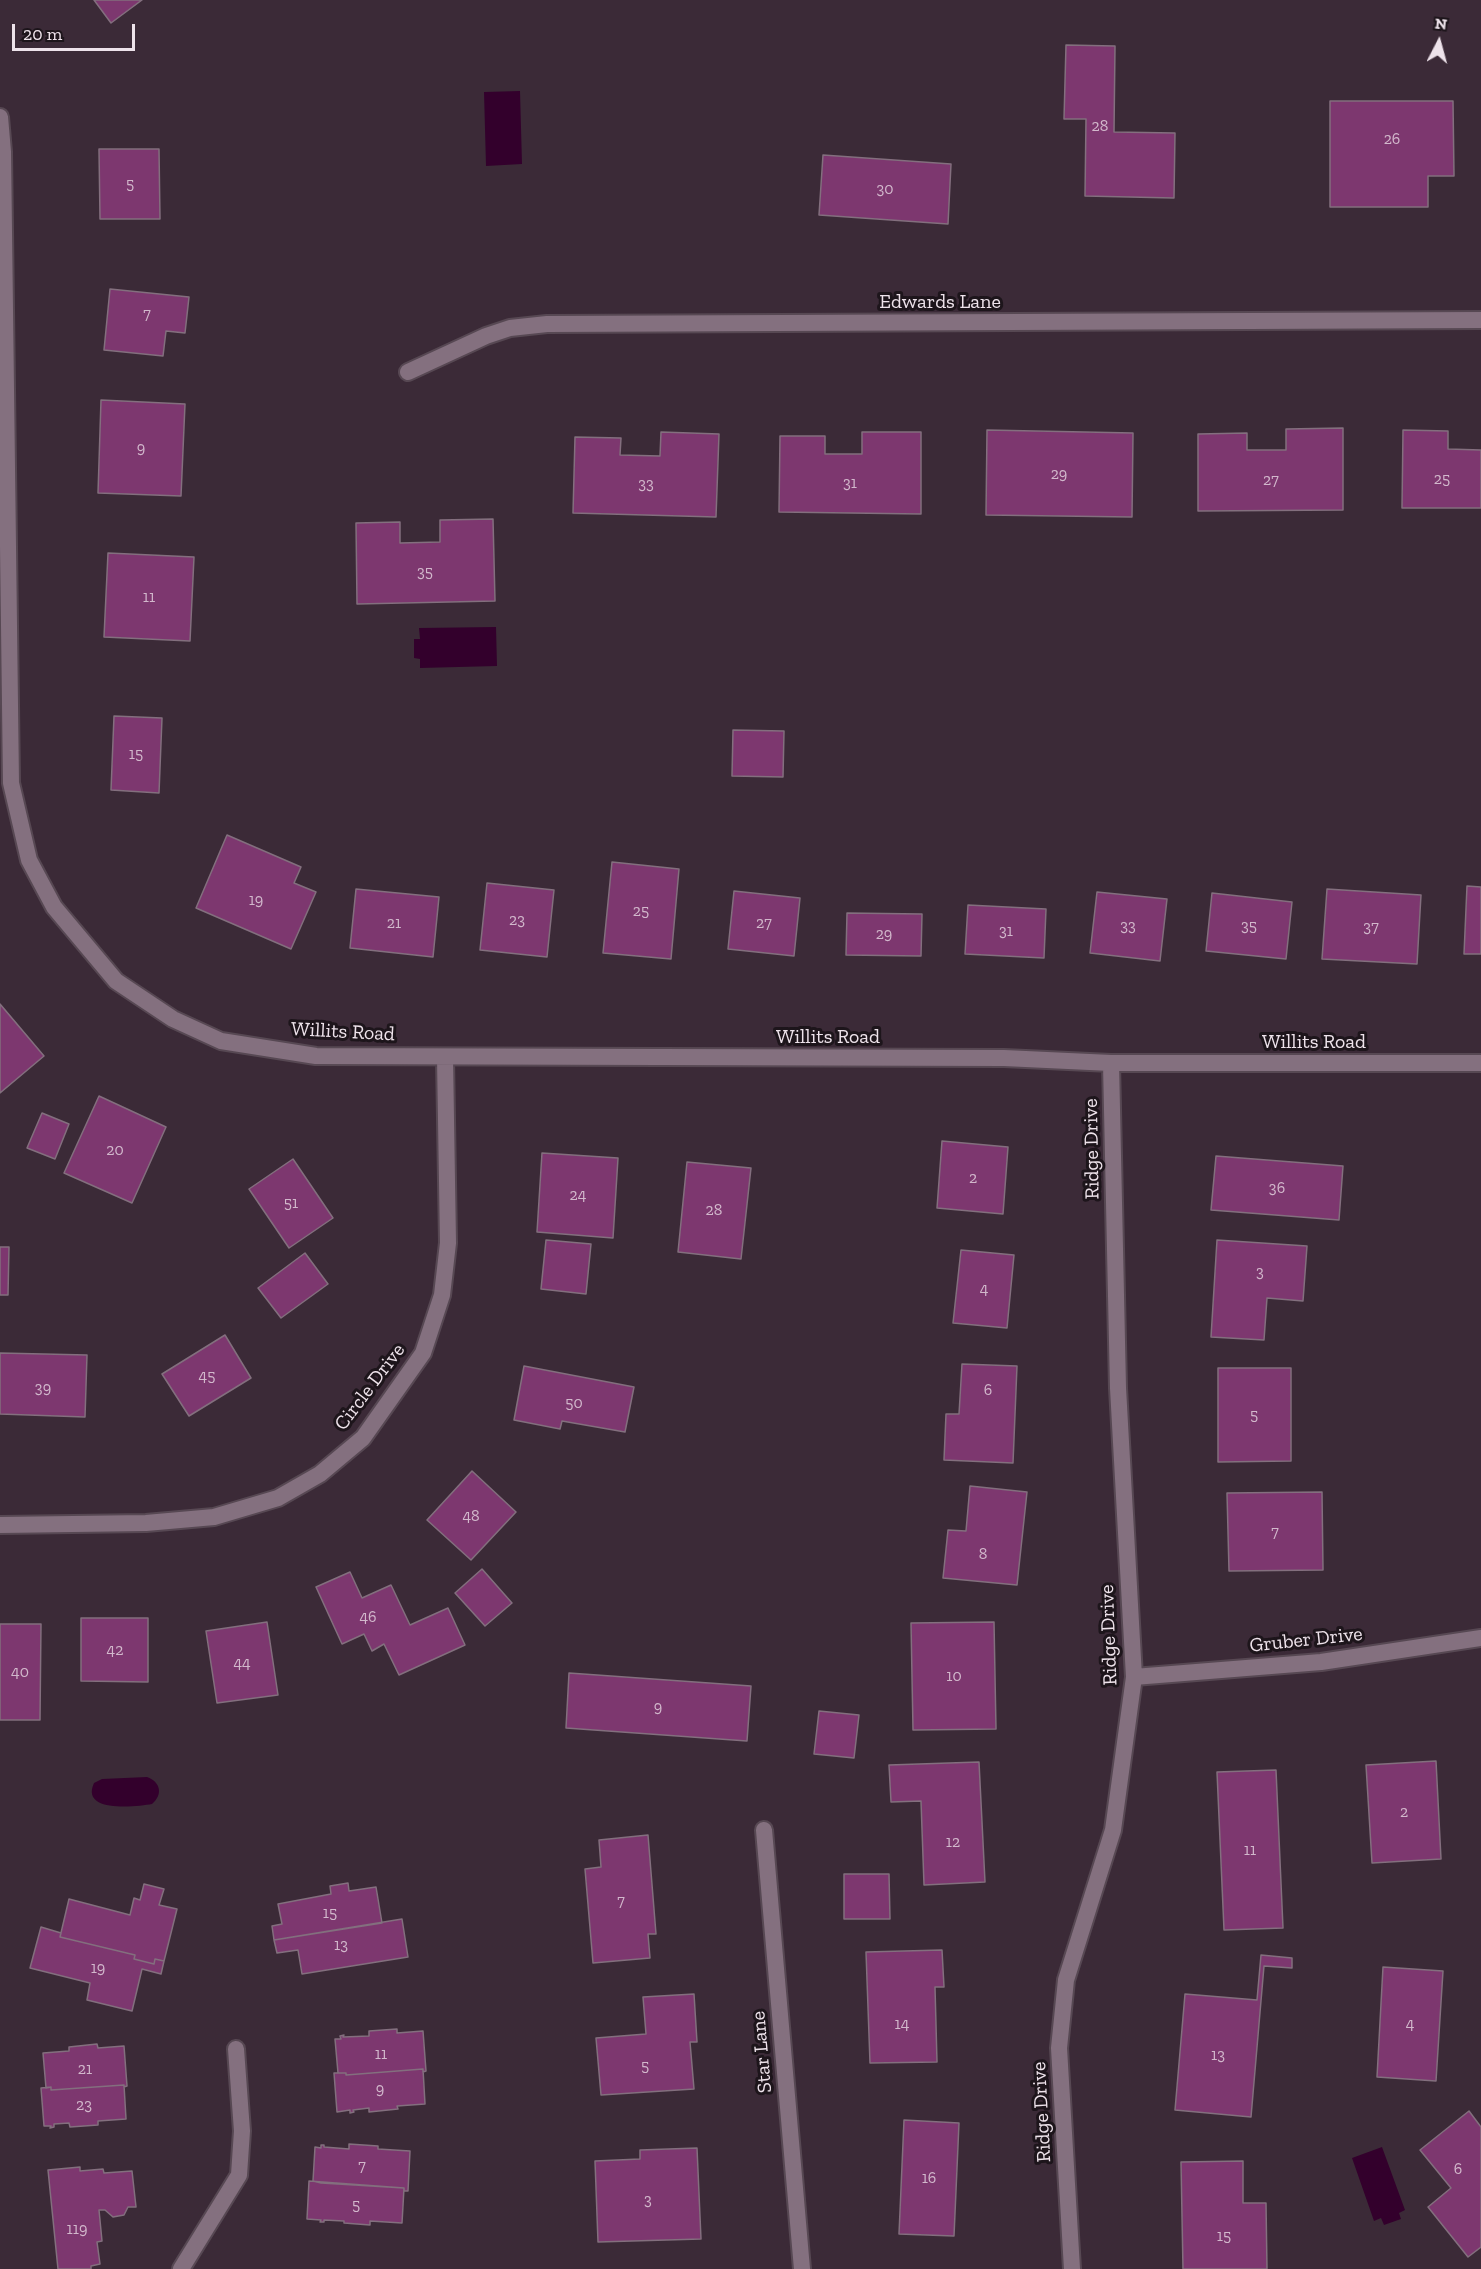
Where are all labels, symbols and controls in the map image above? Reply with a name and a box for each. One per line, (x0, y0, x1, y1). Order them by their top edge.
scale bar (15, 12, 138, 50)
north arrow (1409, 12, 1469, 72)
text: N (1434, 14, 1448, 34)
text: 20 m (23, 23, 62, 45)
house number: 28 (1092, 116, 1108, 136)
house number: 26 (1384, 129, 1400, 149)
house number: 5 (126, 174, 134, 194)
house number: 30 (876, 179, 894, 199)
street label: Edwards Lane (879, 290, 1001, 314)
house number: 7 (143, 304, 151, 324)
house number: 9 (137, 438, 145, 458)
house number: 29 (1051, 464, 1067, 484)
house number: 25 (1434, 469, 1450, 489)
house number: 27 (1263, 470, 1279, 490)
house number: 31 (843, 473, 857, 493)
house number: 33 (638, 474, 654, 494)
house number: 35 (417, 562, 433, 582)
house number: 11 (143, 587, 155, 607)
house number: 15 (129, 744, 143, 764)
house number: 19 (249, 890, 263, 910)
house number: 25 (633, 901, 649, 921)
house number: 23 (509, 910, 525, 930)
house number: 21 (387, 913, 401, 933)
house number: 27 (756, 913, 772, 933)
house number: 33 (1120, 916, 1136, 936)
house number: 35 (1241, 916, 1257, 936)
house number: 37 (1363, 917, 1379, 937)
house number: 31 (999, 921, 1013, 941)
house number: 29 (876, 924, 892, 944)
street label: Willits Road (290, 1017, 396, 1047)
street label: Willits Road (776, 1025, 880, 1049)
street label: Willits Road (1262, 1030, 1366, 1054)
street label: Ridge Drive (1079, 1098, 1105, 1200)
house number: 20 (106, 1140, 124, 1160)
house number: 2 (969, 1168, 977, 1188)
house number: 36 (1269, 1178, 1285, 1198)
house number: 24 (570, 1185, 586, 1205)
house number: 51 (284, 1193, 298, 1213)
house number: 28 (706, 1200, 722, 1220)
house number: 3 (1256, 1262, 1264, 1282)
house number: 4 (980, 1279, 988, 1299)
street label: Circle Drive (330, 1339, 410, 1435)
house number: 45 (199, 1366, 215, 1386)
house number: 39 (35, 1378, 51, 1398)
house number: 6 (984, 1380, 992, 1400)
house number: 50 (565, 1393, 583, 1413)
house number: 5 (1250, 1405, 1258, 1425)
house number: 48 (462, 1506, 480, 1526)
house number: 7 (1271, 1522, 1279, 1542)
house number: 8 (979, 1544, 987, 1564)
street label: Ridge Drive (1095, 1584, 1123, 1686)
house number: 46 (359, 1607, 377, 1627)
street label: Gruber Drive (1248, 1622, 1364, 1658)
house number: 42 (107, 1640, 123, 1660)
house number: 44 (233, 1653, 251, 1673)
house number: 40 (11, 1662, 29, 1682)
house number: 10 (946, 1666, 962, 1686)
house number: 9 (654, 1697, 662, 1717)
house number: 2 (1400, 1802, 1408, 1822)
house number: 12 (946, 1832, 960, 1852)
house number: 11 (1244, 1840, 1256, 1860)
house number: 7 (617, 1891, 625, 1911)
house number: 15 (323, 1903, 337, 1923)
house number: 13 (334, 1935, 348, 1955)
house number: 19 (91, 1958, 105, 1978)
street label: Star Lane (746, 2010, 778, 2094)
house number: 14 (895, 2014, 909, 2034)
house number: 4 (1406, 2014, 1414, 2034)
house number: 11 (375, 2044, 387, 2064)
house number: 13 (1211, 2045, 1225, 2065)
house number: 5 (641, 2056, 649, 2076)
house number: 21 (78, 2059, 92, 2079)
street label: Ridge Drive (1027, 2061, 1057, 2163)
house number: 9 (376, 2079, 384, 2099)
house number: 23 (76, 2095, 92, 2115)
house number: 7 (358, 2156, 366, 2176)
house number: 6 (1454, 2159, 1462, 2179)
house number: 16 (922, 2168, 936, 2188)
house number: 3 (644, 2190, 652, 2210)
house number: 5 (352, 2195, 360, 2215)
house number: 119 (67, 2219, 87, 2239)
house number: 15 (1217, 2226, 1231, 2246)

